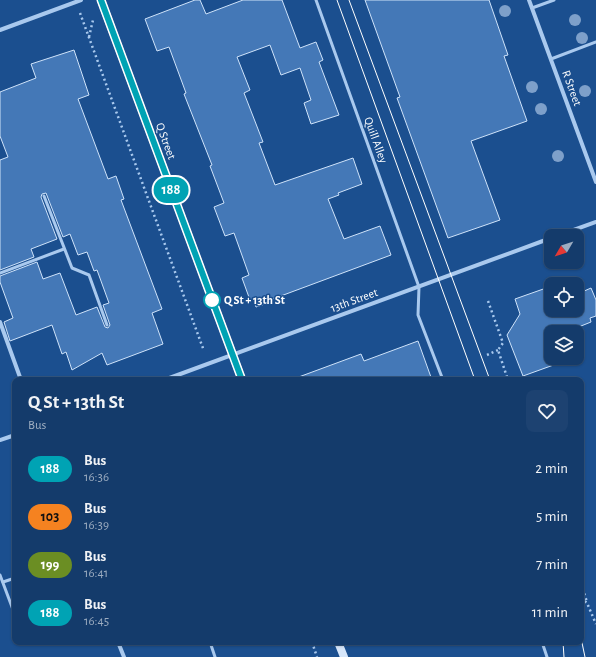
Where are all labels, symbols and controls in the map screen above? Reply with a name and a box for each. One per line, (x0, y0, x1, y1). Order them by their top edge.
street label: R Street (560, 69, 584, 108)
street label: Quill Alley (361, 115, 390, 165)
street label: Q Street (153, 121, 178, 161)
line badge: 188 (148, 177, 194, 203)
text: 188 (162, 183, 180, 197)
north arrow (544, 229, 584, 269)
map controls (544, 229, 584, 365)
button: locate (544, 277, 584, 317)
street label: 13th Street (329, 286, 379, 314)
marker: Q St + 13th St (203, 291, 221, 309)
place label: Q St + 13th St (224, 294, 285, 307)
button: layers (544, 325, 584, 365)
button: heart (526, 390, 568, 432)
text: Q St + 13th St (28, 393, 124, 412)
text: Bus (28, 419, 46, 432)
text: Bus (84, 453, 106, 468)
text: 2 min (535, 461, 568, 476)
text: 188 (41, 462, 59, 476)
text: 16:36 (84, 471, 109, 484)
text: Bus (84, 501, 106, 516)
text: 5 min (536, 509, 568, 524)
text: 103 (41, 510, 59, 524)
text: 16:39 (84, 519, 109, 532)
text: Bus (84, 549, 106, 564)
text: 7 min (536, 557, 568, 572)
text: 199 (41, 558, 59, 572)
text: 16:41 (84, 567, 108, 580)
text: Bus (84, 597, 106, 612)
text: 11 min (532, 605, 568, 620)
text: 188 (41, 606, 59, 620)
text: 16:45 (84, 615, 109, 628)

